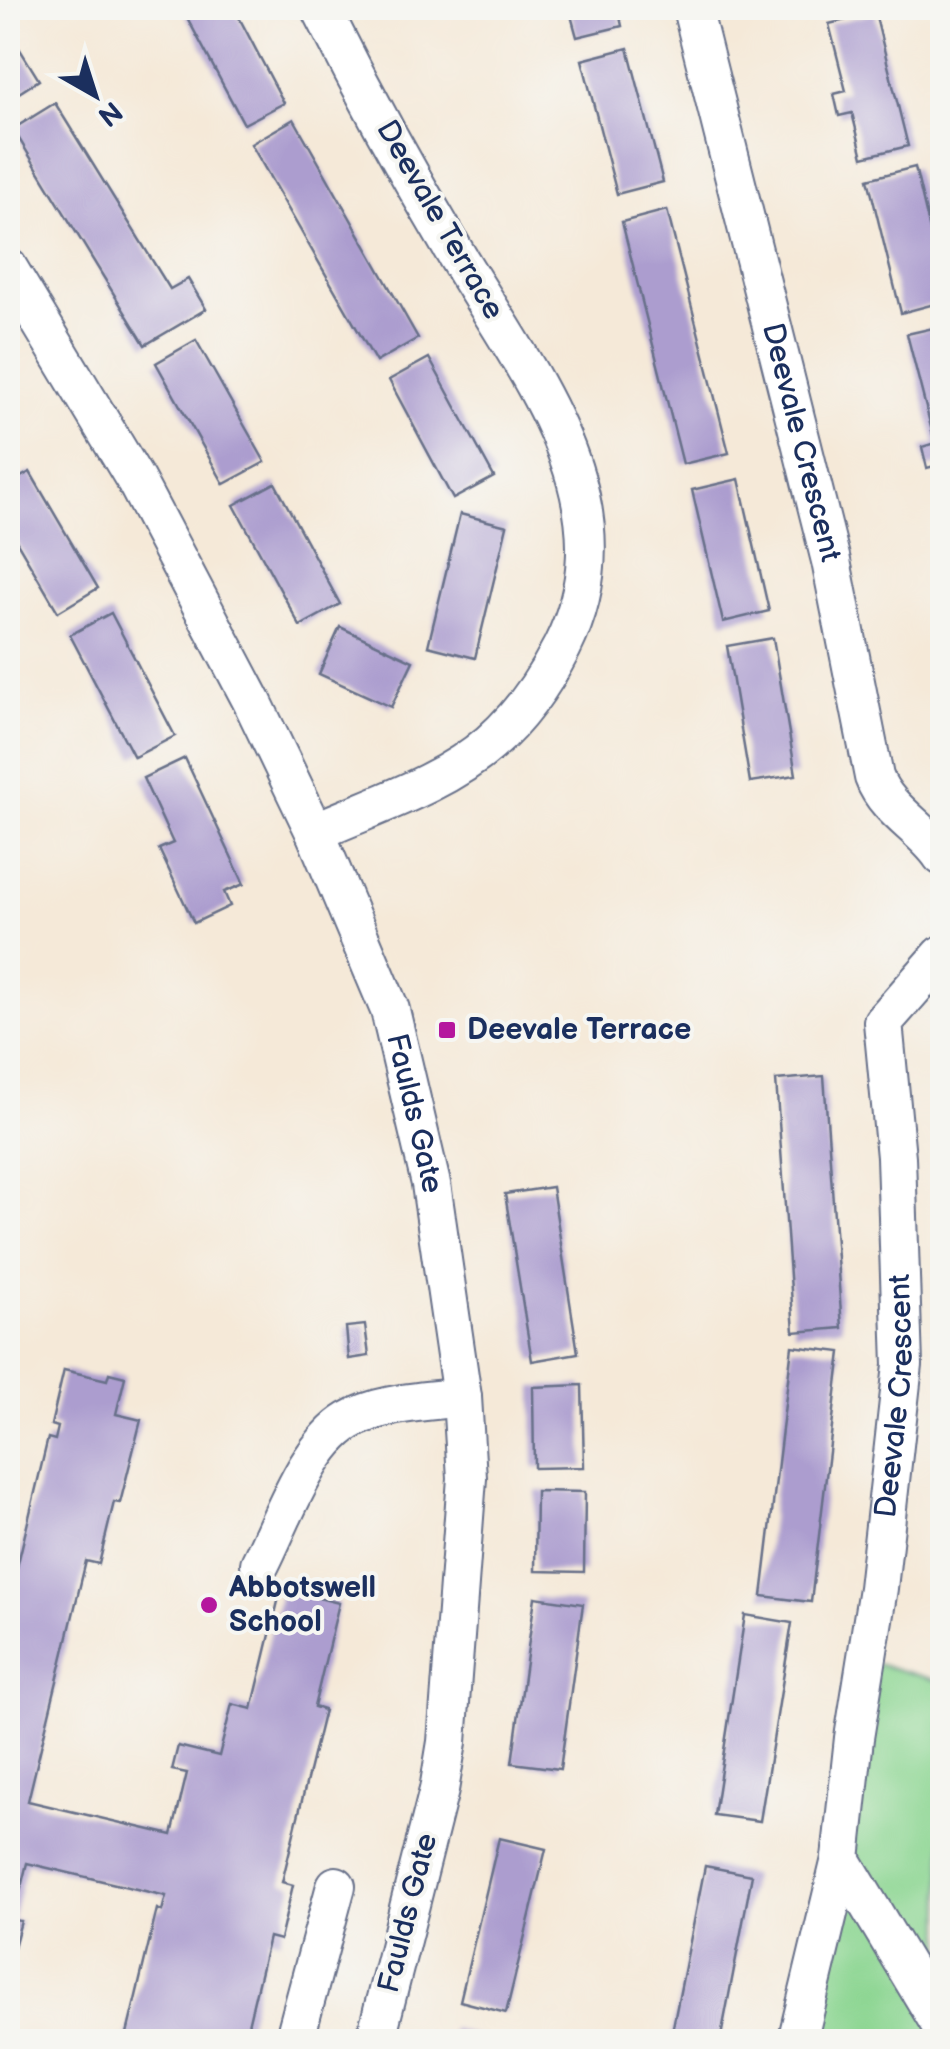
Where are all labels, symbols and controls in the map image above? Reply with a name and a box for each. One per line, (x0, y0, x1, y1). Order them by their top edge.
north arrow (45, 45, 145, 145)
text: N (91, 94, 128, 133)
street label: Deevale Terrace (368, 114, 512, 326)
street label: Deevale Crescent (754, 320, 848, 565)
place label: Deevale Terrace (467, 1012, 691, 1048)
marker: Deevale Terrace (436, 1019, 458, 1041)
street label: Faulds Gate (378, 1030, 450, 1195)
street label: Deevale Crescent (868, 1273, 921, 1520)
place label: Abbotswell School (228, 1570, 376, 1640)
marker: Abbotswell School (198, 1594, 220, 1616)
street label: Faulds Gate (371, 1830, 445, 1996)

